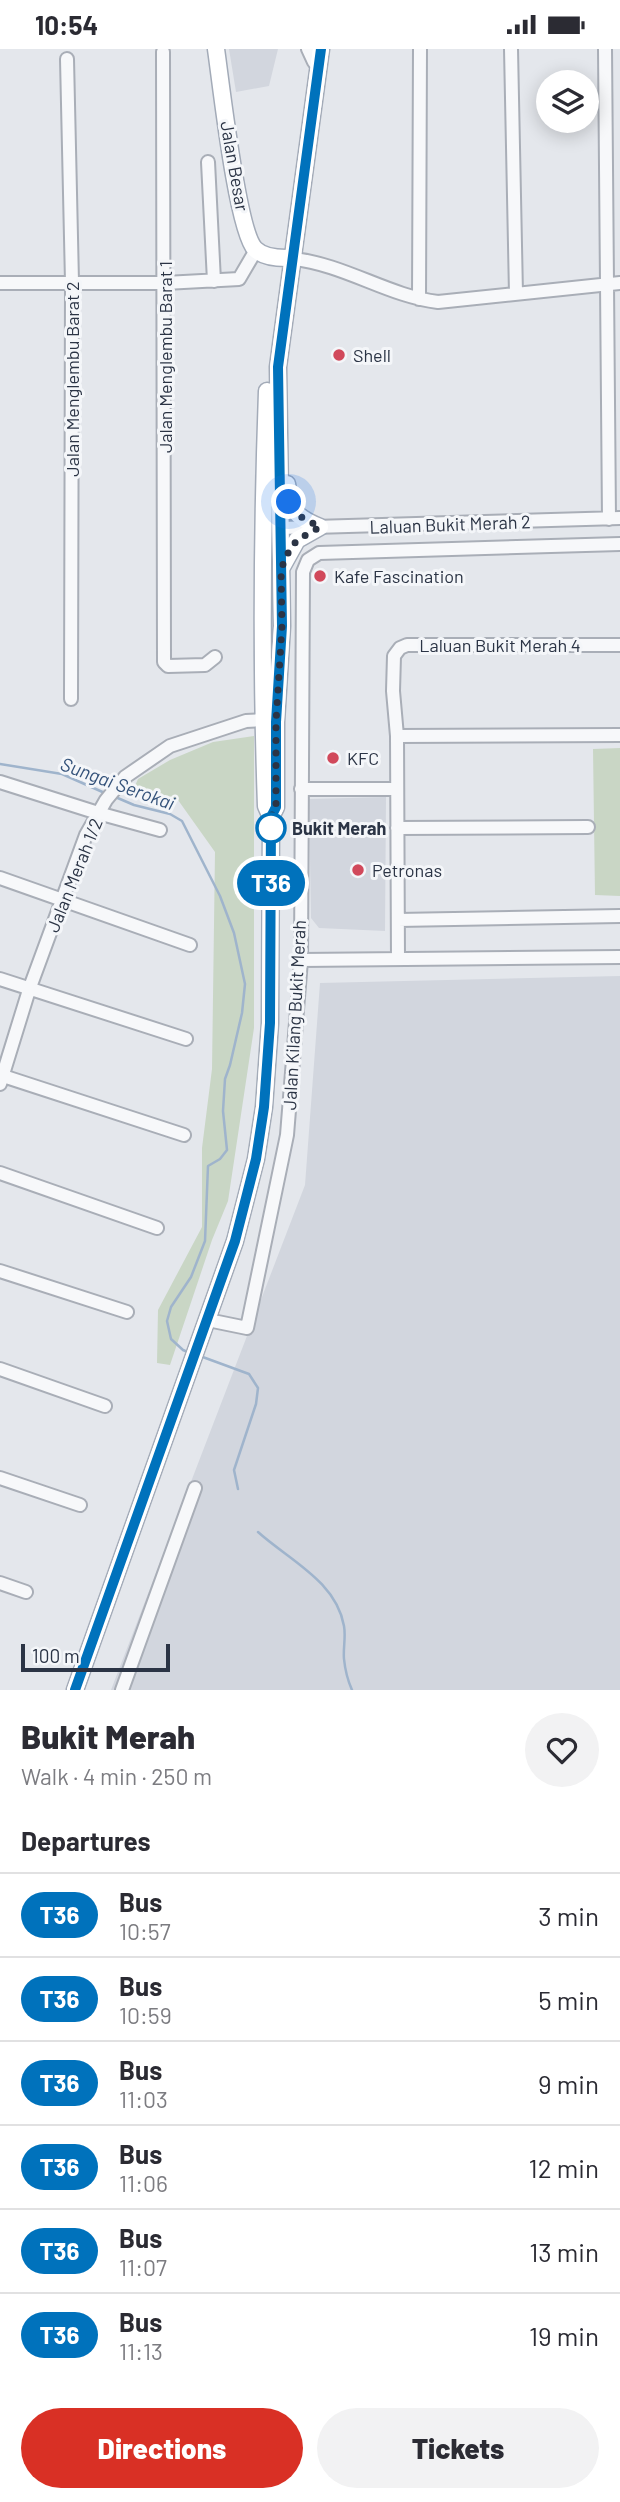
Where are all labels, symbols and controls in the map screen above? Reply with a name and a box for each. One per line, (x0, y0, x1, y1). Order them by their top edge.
text: 10:54 (35, 9, 98, 40)
map controls (536, 70, 599, 133)
button: layers (536, 70, 599, 133)
street label: Jalan Besar (216, 119, 254, 213)
street label: Jalan Menglembu Barat 1 (154, 261, 176, 453)
street label: Jalan Menglembu Barat 2 (61, 281, 83, 477)
place label: Shell (353, 344, 391, 366)
marker: Shell (331, 347, 347, 363)
your location (271, 484, 306, 519)
street label: Laluan Bukit Merah 2 (369, 510, 531, 538)
place label: Kafe Fascination (334, 565, 464, 587)
marker: Kafe Fascination (312, 568, 328, 584)
street label: Laluan Bukit Merah 4 (419, 634, 581, 656)
place label: KFC (347, 747, 379, 769)
marker: KFC (325, 750, 341, 766)
water label: Sungai Serokai (58, 752, 179, 814)
marker: Bukit Merah (256, 813, 286, 843)
street label: Jalan Merah 1/2 (41, 815, 107, 935)
place label: Bukit Merah (292, 817, 386, 839)
place label: Petronas (372, 859, 442, 881)
line badge: T36 (231, 860, 311, 906)
marker: Petronas (350, 862, 366, 878)
text: T36 (251, 868, 291, 897)
street label: Jalan Kilang Bukit Merah (278, 919, 310, 1111)
scale bar (21, 1641, 170, 1673)
text: 100 m (32, 1644, 80, 1667)
button: heart (525, 1713, 599, 1787)
text: Bukit Merah (21, 1716, 195, 1756)
text: Walk · 4 min · 250 m (21, 1762, 212, 1790)
text: Departures (21, 1825, 151, 1856)
text: Bus (119, 1886, 162, 1917)
text: T36 (40, 1900, 79, 1929)
text: 3 min (538, 1900, 599, 1931)
text: 10:57 (119, 1917, 171, 1945)
text: Bus (119, 1970, 162, 2001)
text: T36 (40, 1984, 79, 2013)
text: 5 min (538, 1984, 599, 2015)
text: 10:59 (119, 2001, 172, 2029)
text: Bus (119, 2054, 162, 2085)
text: T36 (40, 2068, 79, 2097)
text: 9 min (538, 2068, 599, 2099)
text: 11:03 (119, 2085, 168, 2113)
text: Bus (119, 2138, 162, 2169)
text: T36 (40, 2152, 79, 2181)
text: 12 min (529, 2152, 599, 2183)
text: 11:06 (119, 2169, 168, 2197)
text: Bus (119, 2222, 162, 2253)
text: T36 (40, 2236, 79, 2265)
text: 13 min (529, 2236, 599, 2267)
text: 11:07 (119, 2253, 167, 2281)
text: Bus (119, 2306, 162, 2337)
text: T36 (40, 2320, 79, 2349)
text: 19 min (529, 2320, 599, 2351)
text: 11:13 (119, 2337, 163, 2365)
button: Directions (21, 2408, 303, 2488)
button: Tickets (317, 2408, 599, 2488)

